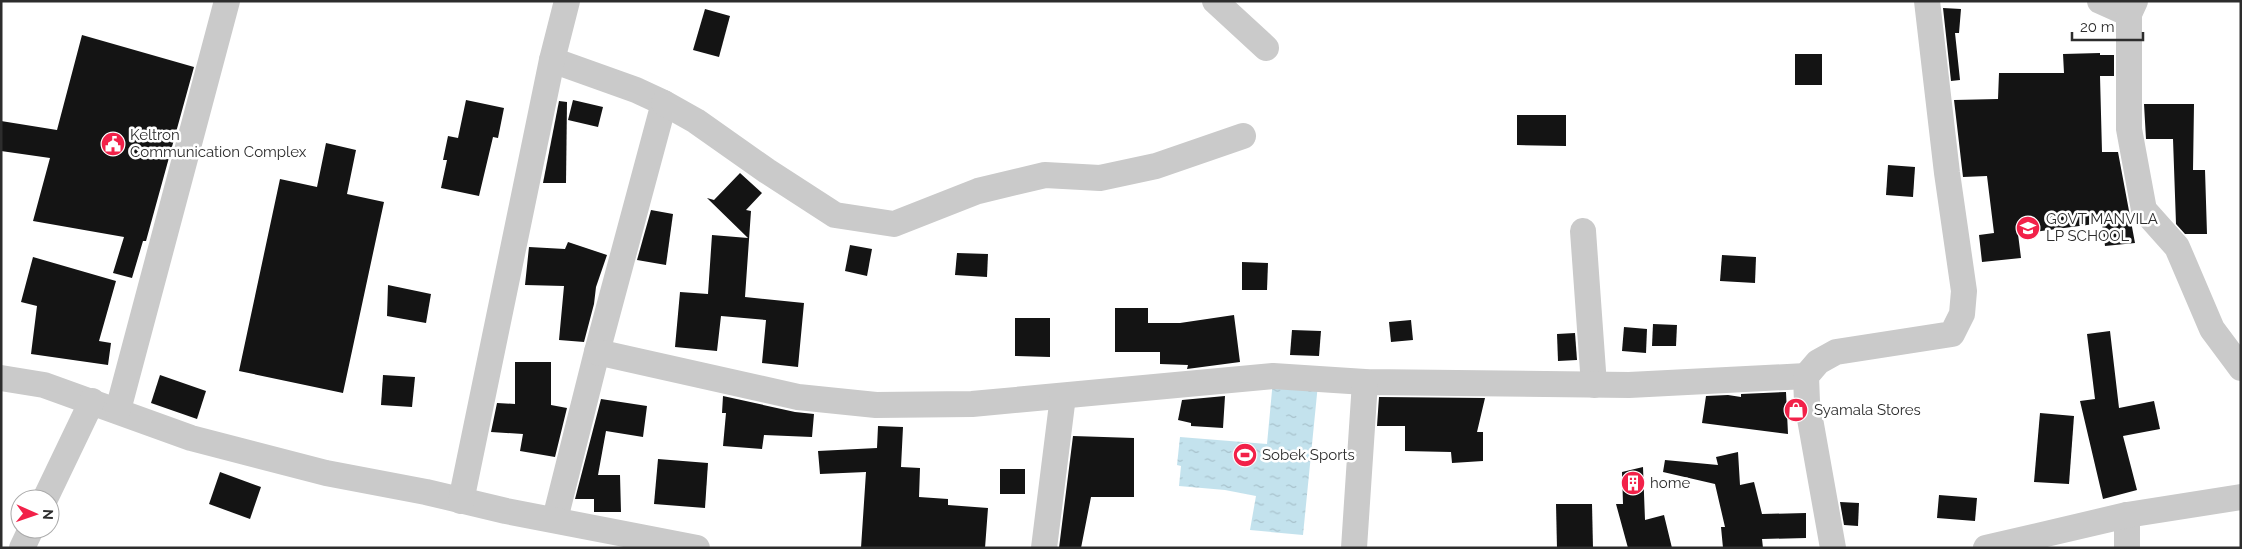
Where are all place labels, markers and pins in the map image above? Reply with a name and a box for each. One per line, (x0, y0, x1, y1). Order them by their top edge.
place label: Keltron Communication Complex (130, 126, 307, 161)
public building icon: Keltron Communication Complex (100, 131, 126, 157)
place label: GOVT MANVILA LP SCHOOL (2046, 210, 2158, 245)
school or university icon: GOVT MANVILA LP SCHOOL (2015, 215, 2041, 241)
shop icon: Syamala Stores (1783, 397, 1809, 423)
place label: Syamala Stores (1814, 401, 1921, 419)
sports icon: Sobek Sports (1232, 442, 1258, 468)
place label: Sobek Sports (1262, 446, 1355, 464)
building icon: home (1620, 470, 1646, 496)
place label: home (1650, 474, 1690, 492)

